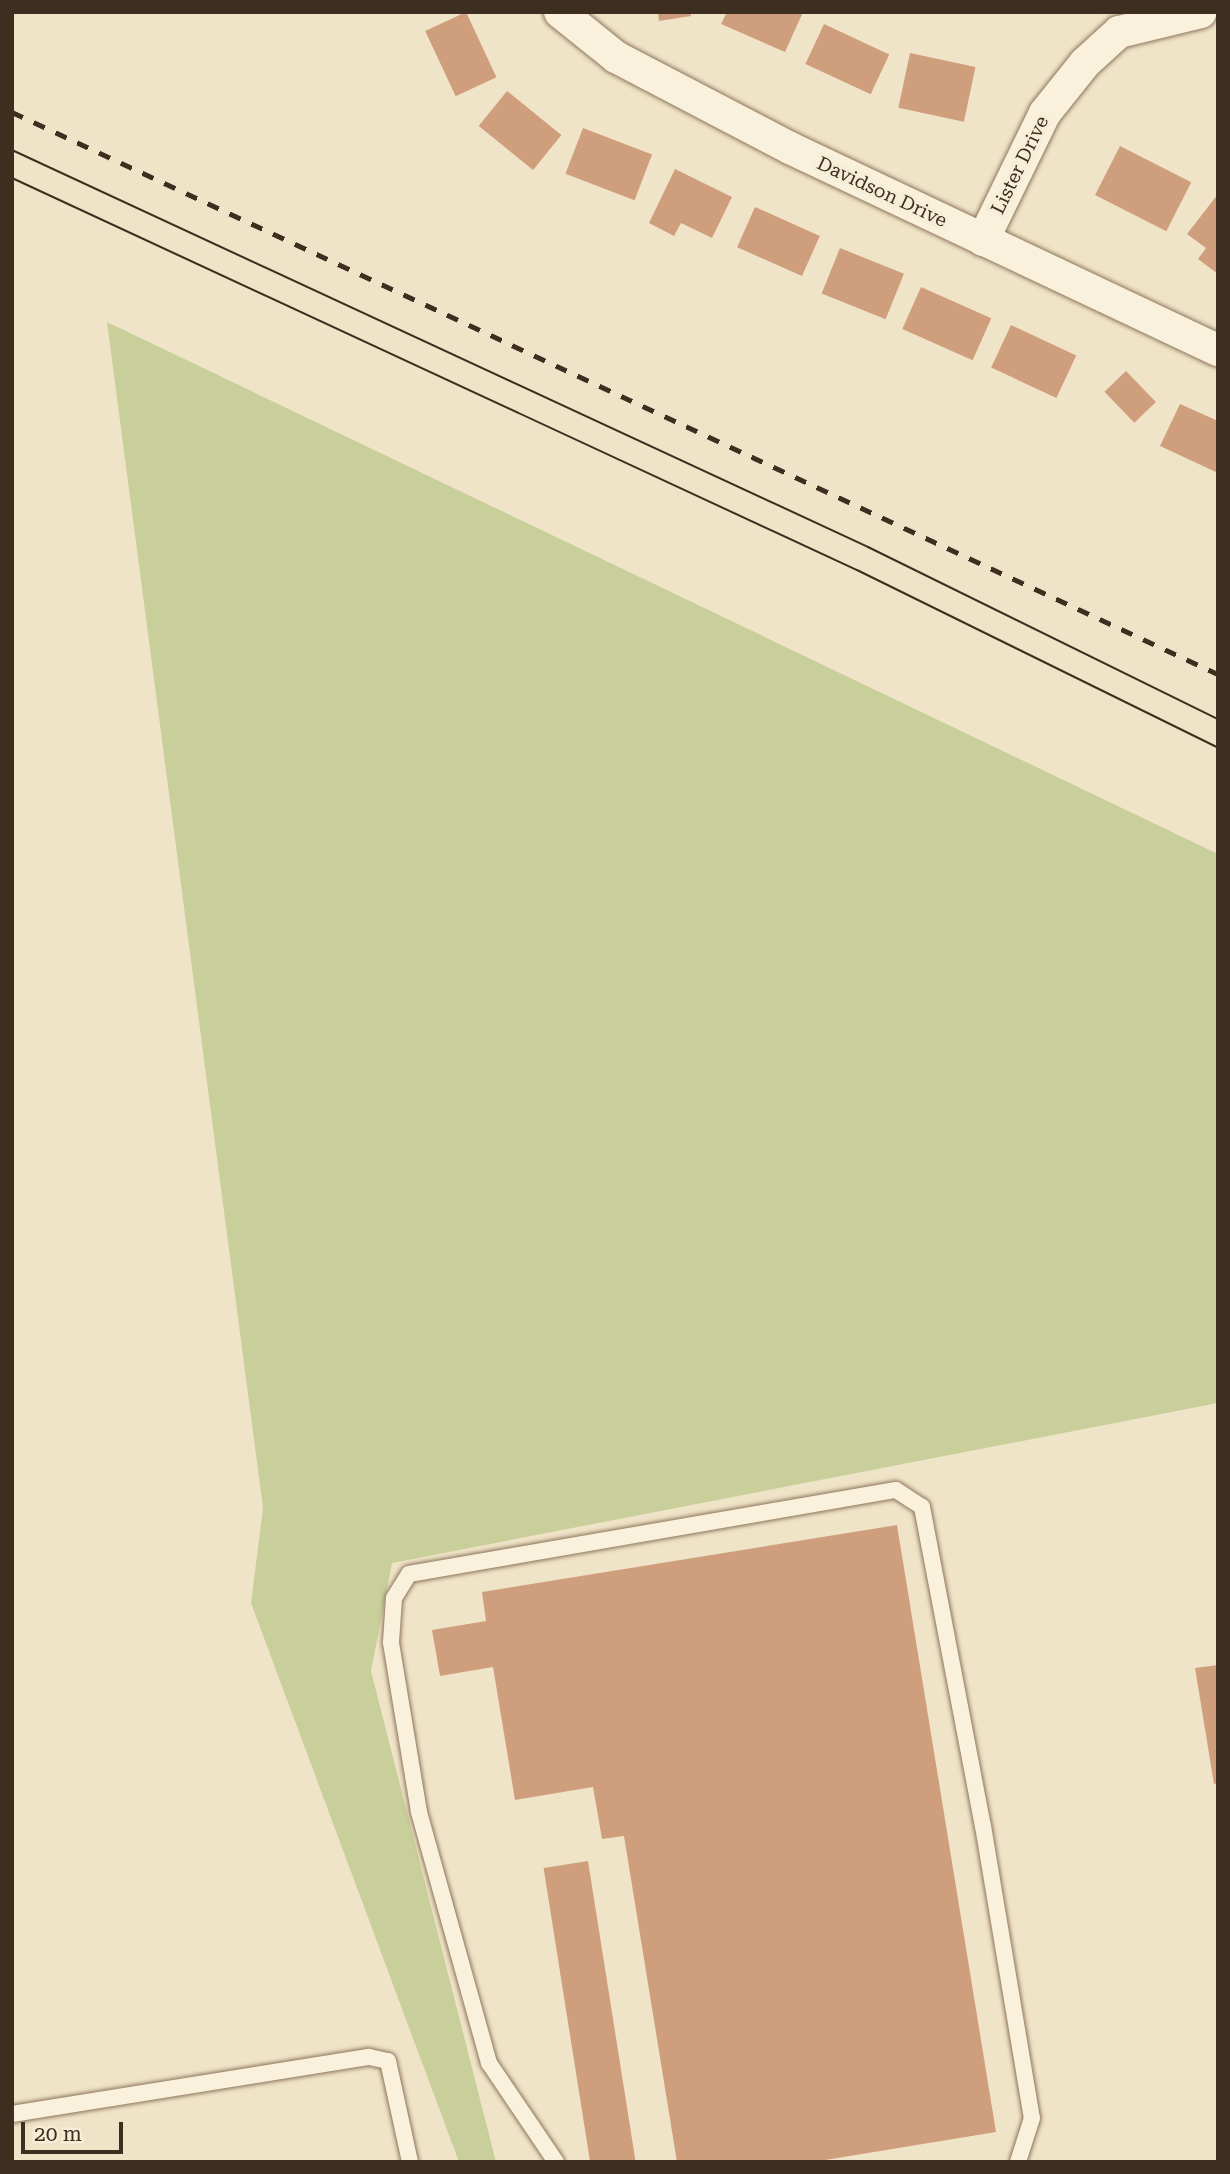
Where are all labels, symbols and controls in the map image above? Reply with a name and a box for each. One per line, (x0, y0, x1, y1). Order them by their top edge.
street label: Lister Drive (986, 112, 1054, 218)
street label: Davidson Drive (813, 152, 951, 232)
scale bar (24, 2108, 126, 2152)
text: 20 m (34, 2122, 82, 2146)

